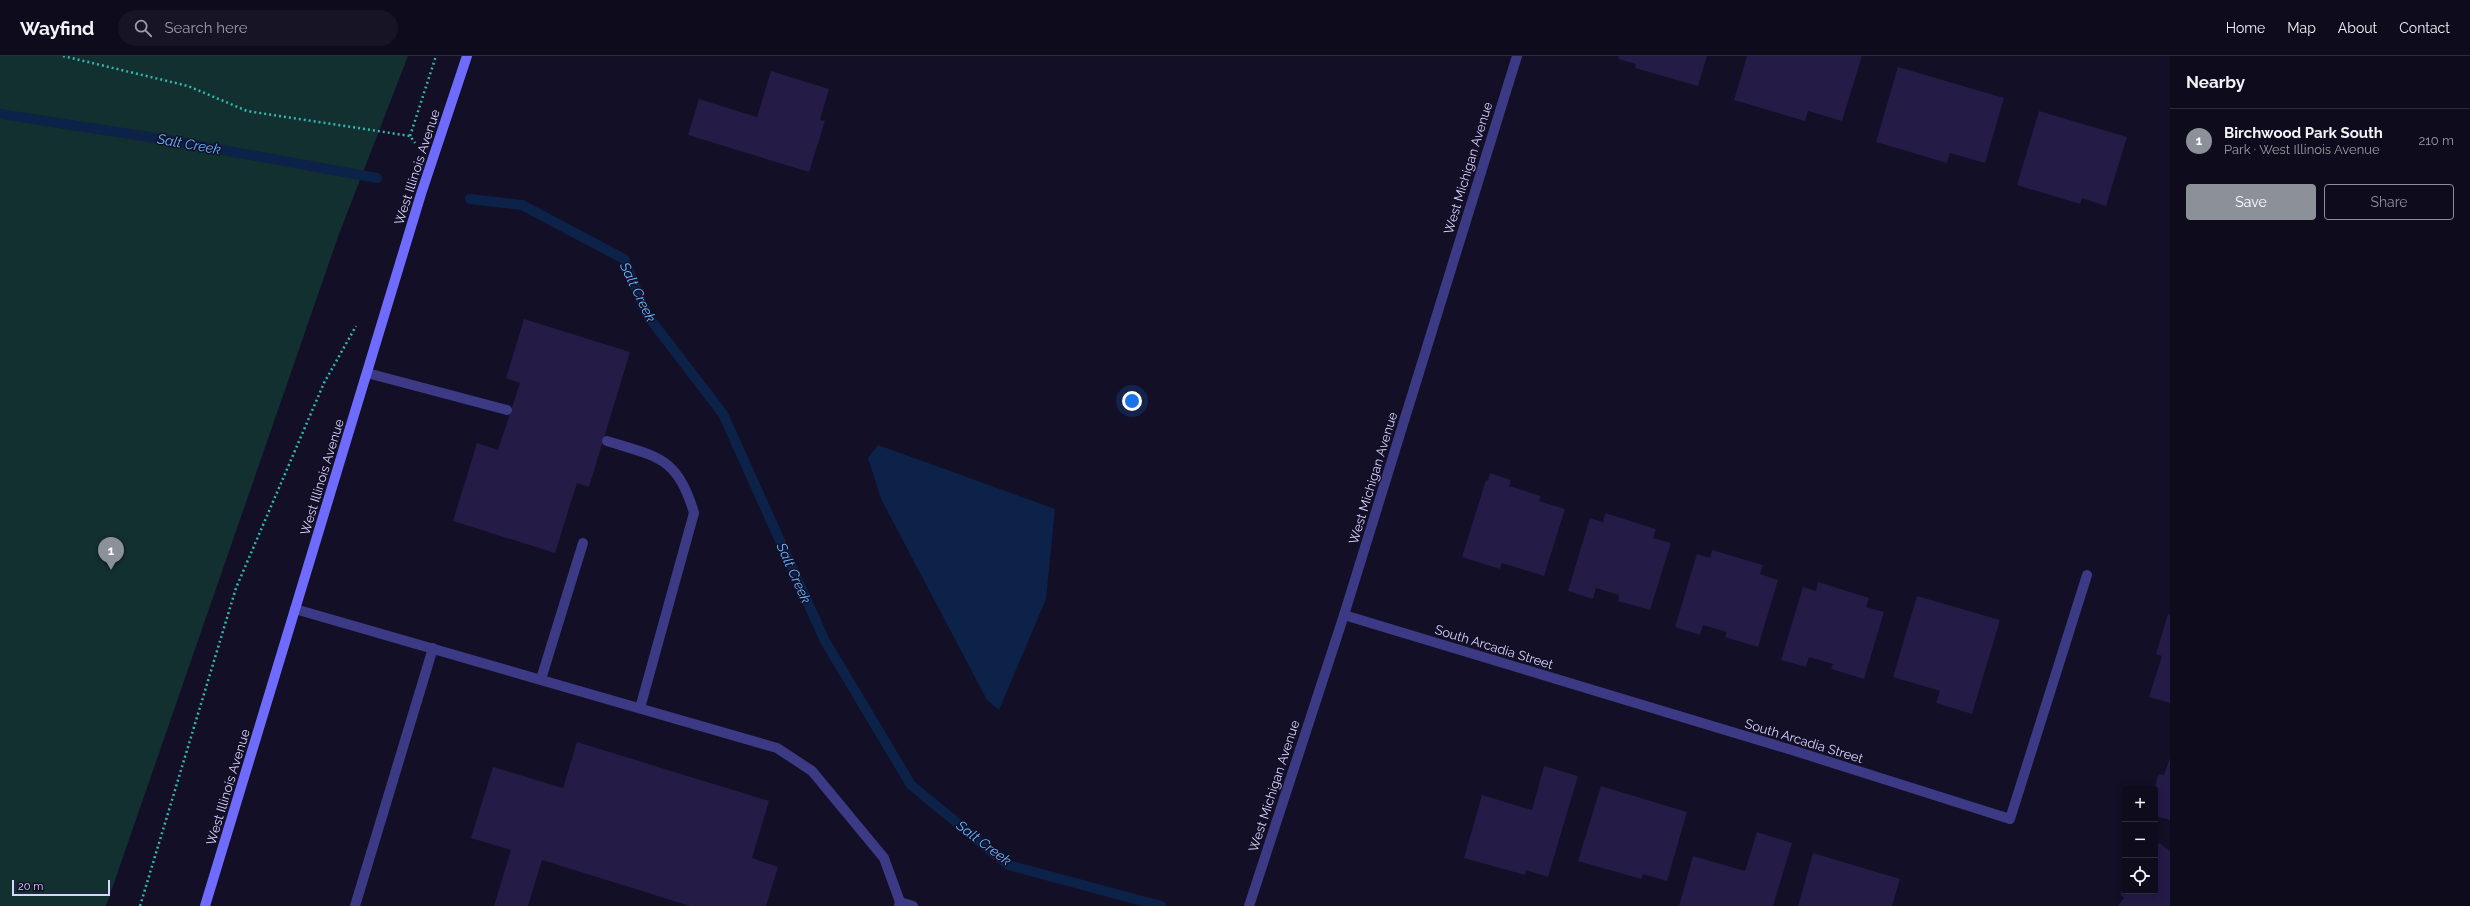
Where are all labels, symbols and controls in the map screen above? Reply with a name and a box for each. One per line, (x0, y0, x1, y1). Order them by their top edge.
search box (118, 10, 398, 46)
text: Wayfind (20, 17, 94, 39)
icon: search (132, 17, 154, 39)
text: Search here (164, 19, 248, 37)
text: Home (2226, 20, 2265, 36)
text: Map (2287, 20, 2316, 36)
text: About (2338, 20, 2377, 36)
text: Contact (2399, 20, 2450, 36)
text: Nearby (2186, 72, 2245, 92)
street label: West Michigan Avenue (1441, 100, 1495, 236)
street label: West Illinois Avenue (391, 107, 443, 227)
text: Birchwood Park South (2224, 124, 2383, 142)
water label: Salt Creek (155, 130, 223, 158)
text: 1 (2196, 133, 2202, 148)
text: 210 m (2418, 133, 2454, 148)
text: Park · West Illinois Avenue (2224, 142, 2380, 157)
button: Save (2186, 184, 2316, 220)
button: Share (2324, 184, 2454, 220)
water label: Salt Creek (616, 259, 660, 325)
your location (1122, 391, 1142, 411)
street label: West Michigan Avenue (1346, 410, 1400, 546)
street label: West Illinois Avenue (297, 417, 347, 537)
pin: 1 (98, 537, 124, 570)
water label: Salt Creek (773, 539, 815, 606)
street label: South Arcadia Street (1433, 622, 1556, 672)
street label: South Arcadia Street (1743, 716, 1866, 766)
street label: West Michigan Avenue (1246, 718, 1302, 854)
street label: West Illinois Avenue (203, 727, 253, 847)
map controls (2122, 786, 2158, 894)
button: + (2122, 786, 2158, 822)
water label: Salt Creek (953, 817, 1015, 869)
button: − (2122, 822, 2158, 858)
button: locate (2122, 858, 2158, 894)
scale bar (12, 878, 110, 897)
text: 20 m (18, 880, 43, 893)

